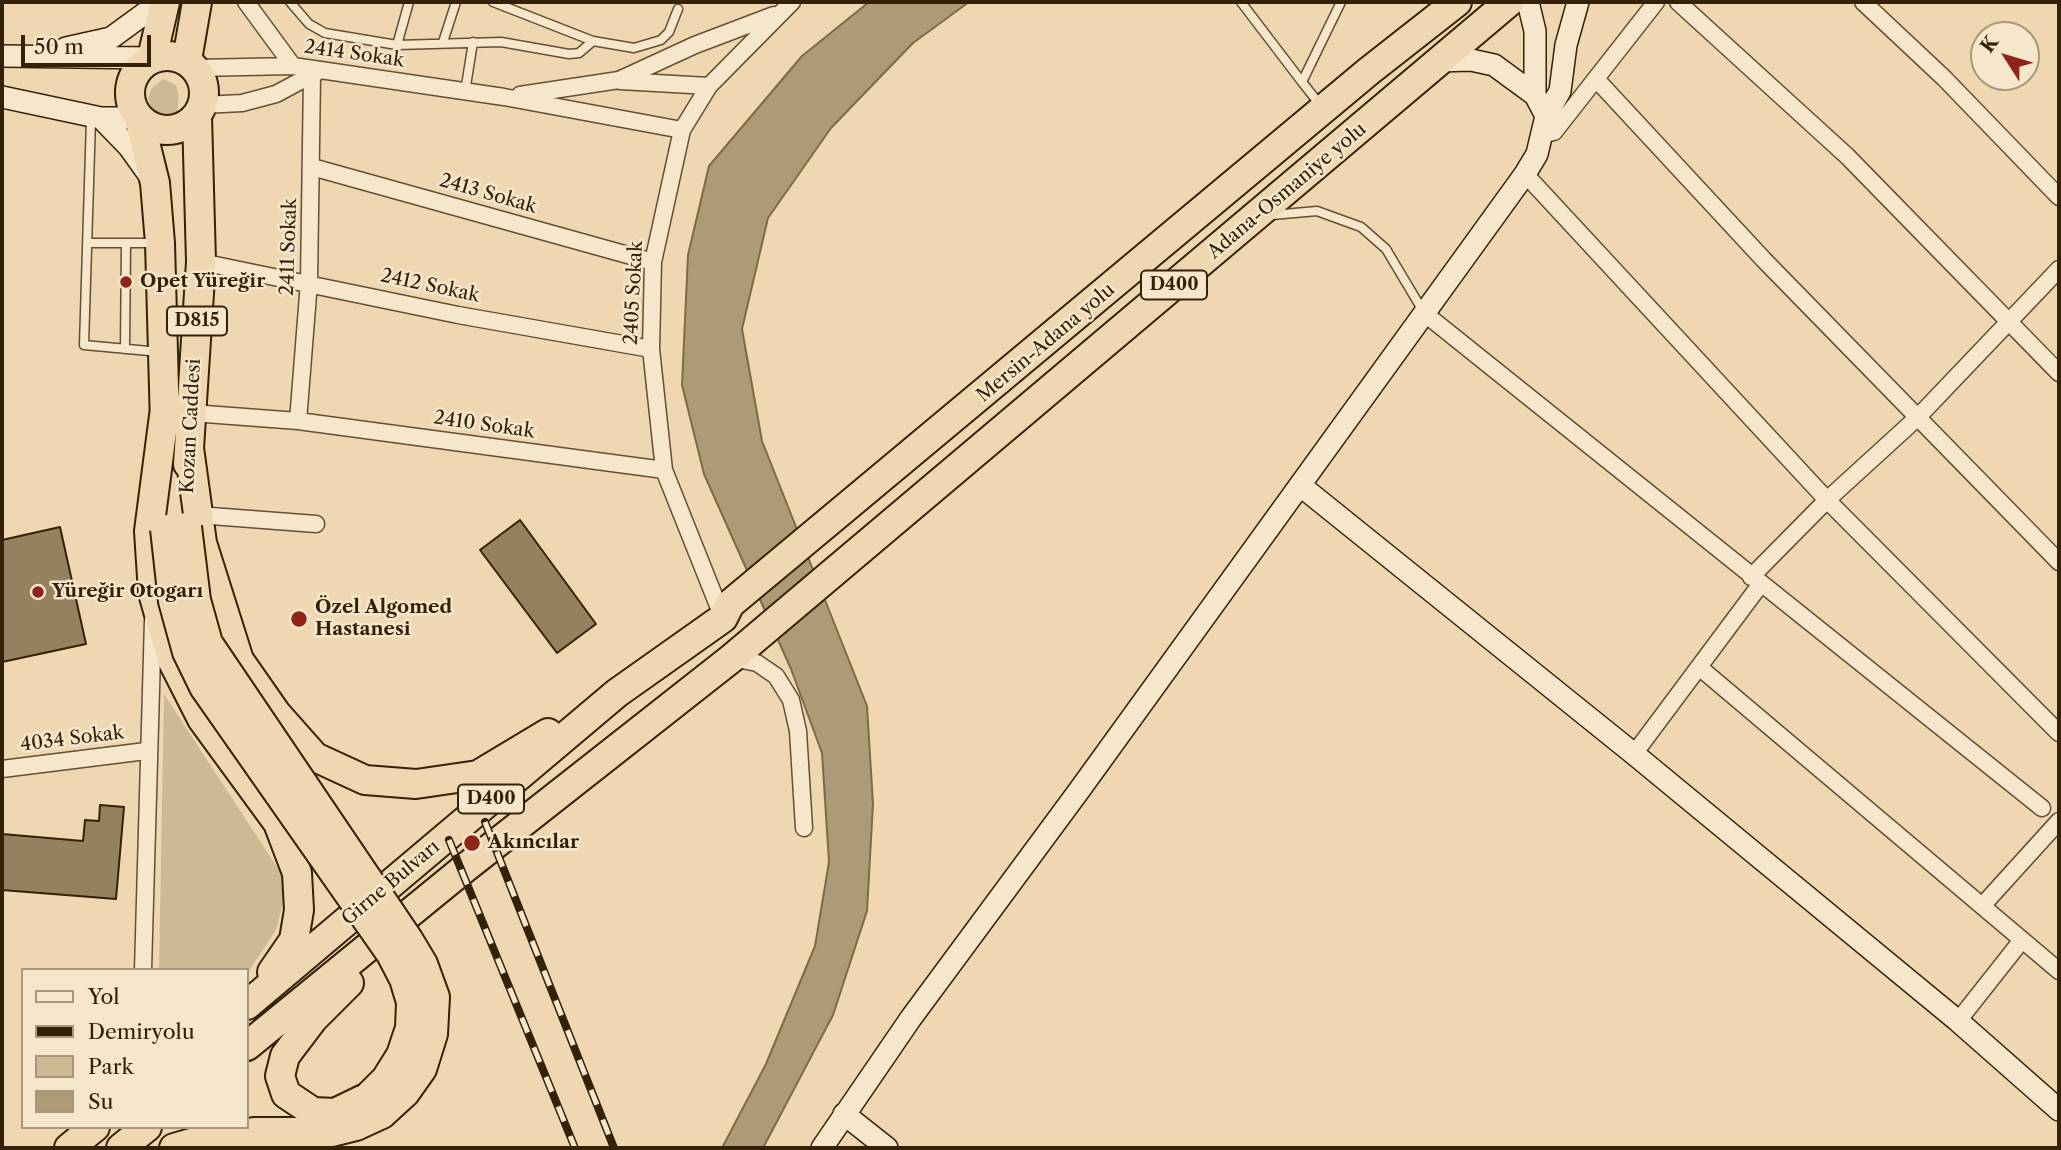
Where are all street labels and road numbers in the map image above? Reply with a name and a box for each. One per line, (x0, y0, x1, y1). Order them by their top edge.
street label: 2414 Sokak (303, 36, 405, 72)
street label: Adana-Osmaniye yolu (1203, 118, 1371, 264)
street label: 2413 Sokak (437, 169, 539, 219)
street label: 2411 Sokak (276, 198, 302, 296)
street label: 2405 Sokak (620, 240, 648, 346)
street label: 2412 Sokak (378, 264, 482, 308)
road number: D400 (1141, 270, 1207, 300)
street label: Mersin-Adana yolu (972, 279, 1120, 407)
road number: D815 (167, 306, 227, 335)
street label: Kozan Caddesi (176, 358, 206, 494)
street label: 2410 Sokak (432, 407, 536, 443)
street label: 4034 Sokak (19, 721, 125, 757)
road number: D400 (458, 784, 524, 814)
street label: Girne Bulvarı (337, 835, 445, 931)

